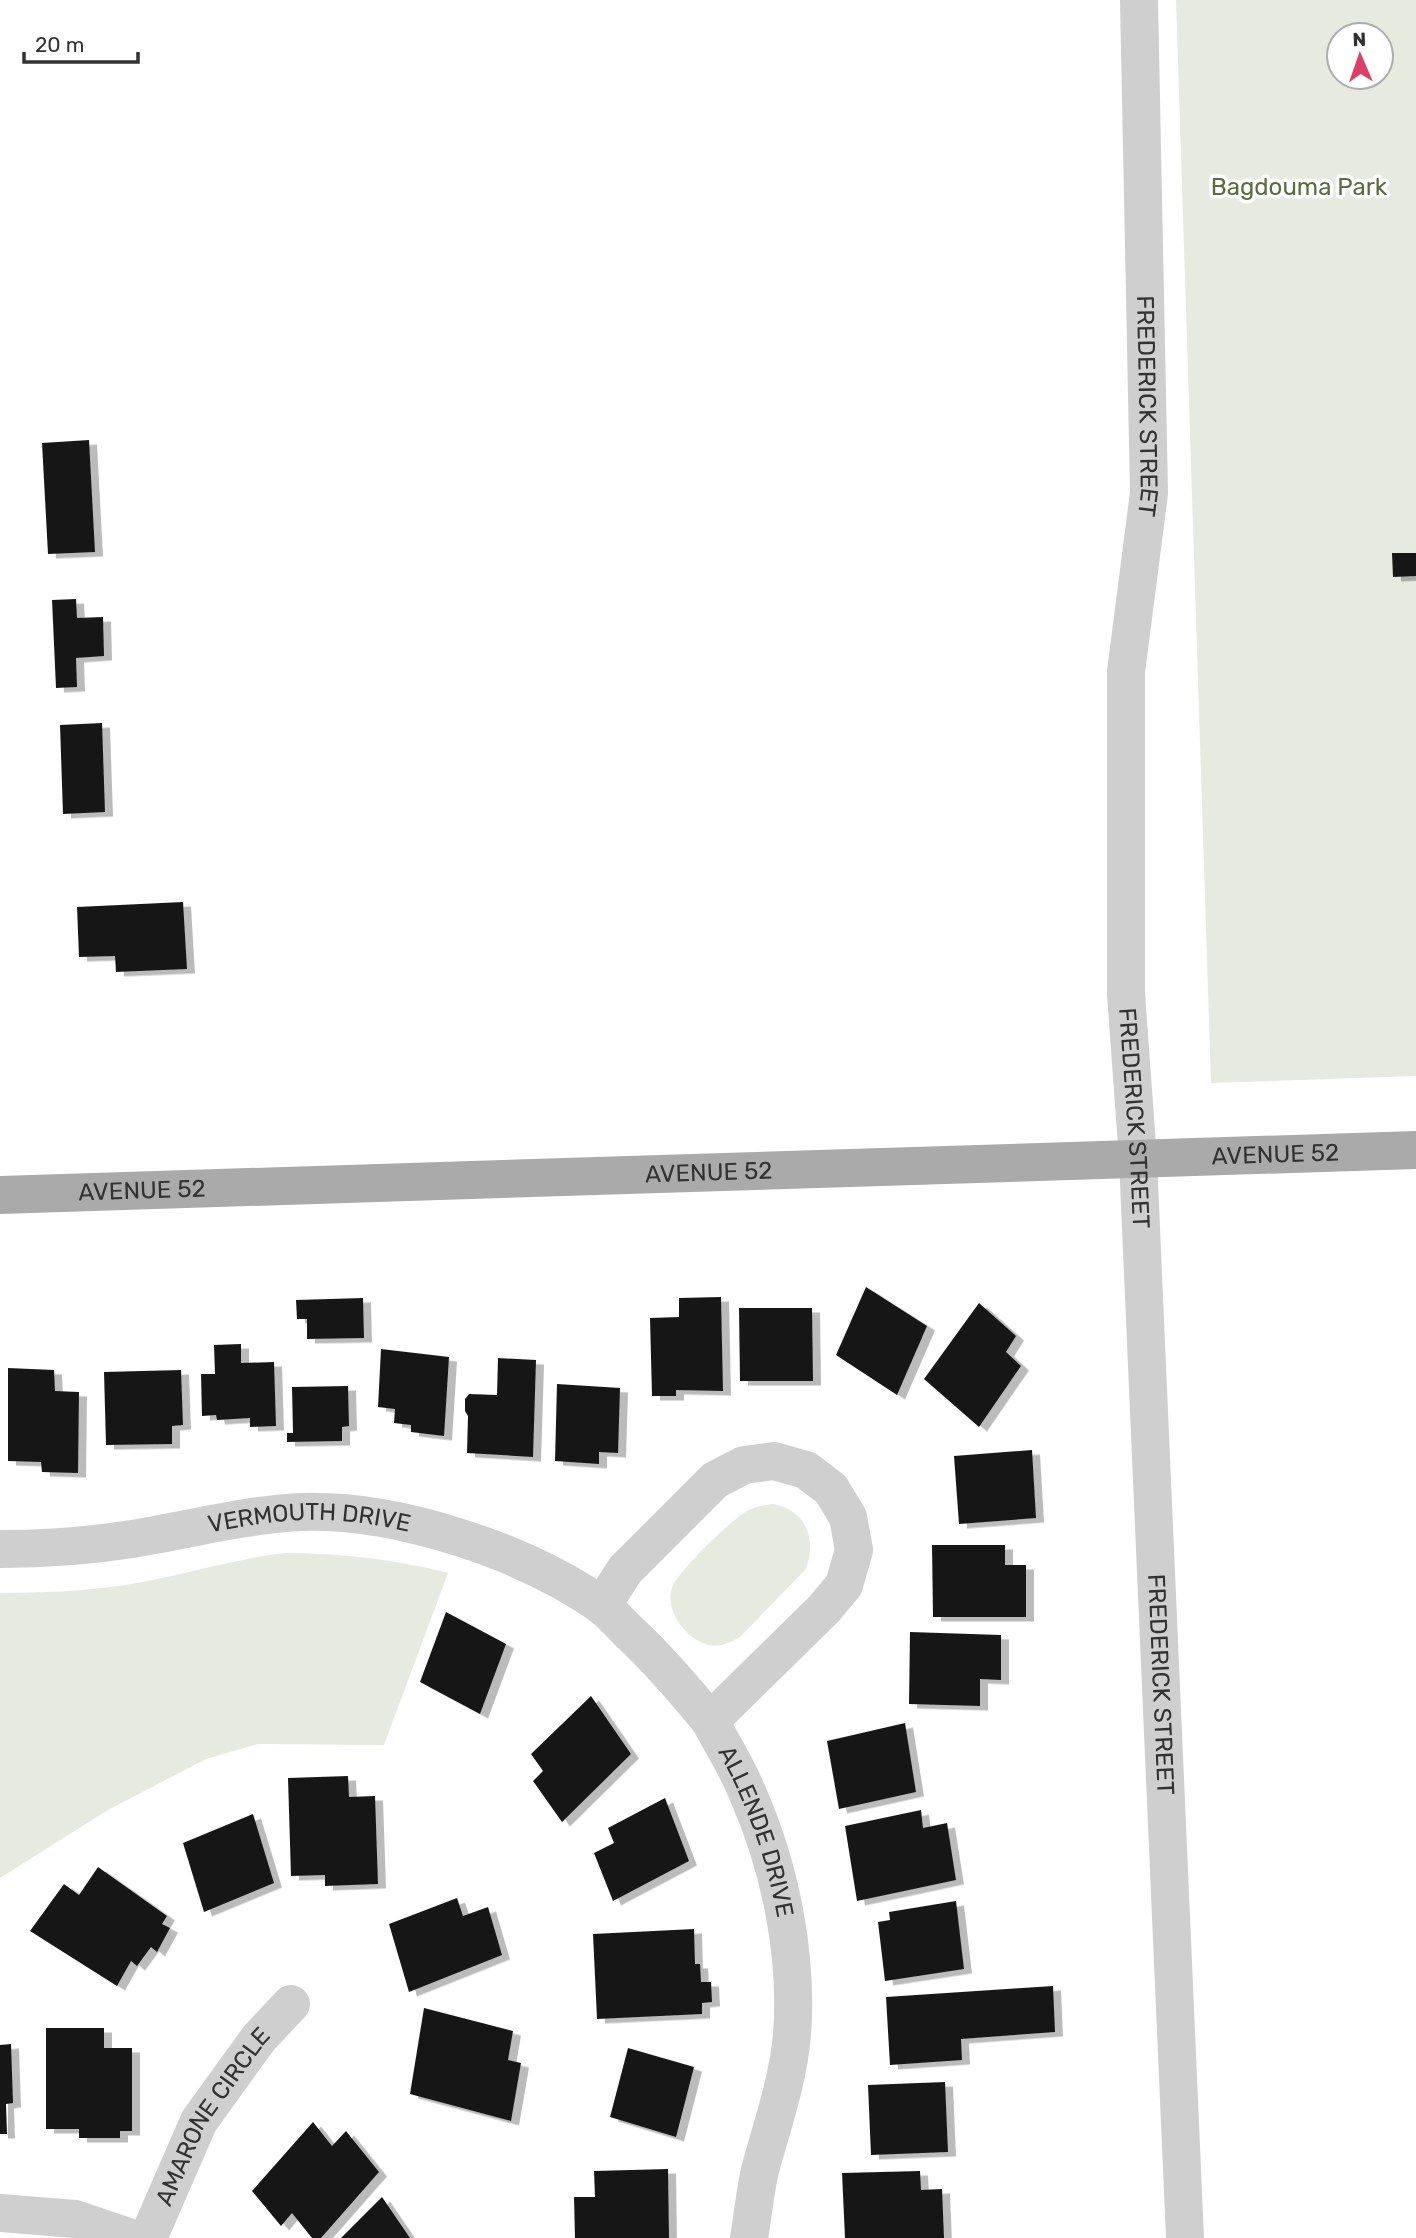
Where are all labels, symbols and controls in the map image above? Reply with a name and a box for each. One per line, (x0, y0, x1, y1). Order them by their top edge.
scale bar (24, 21, 138, 65)
north arrow (1325, 21, 1395, 91)
text: N (1352, 28, 1367, 51)
text: 20 m (35, 32, 84, 57)
park label: Bagdouma Park (1211, 173, 1388, 201)
street label: FREDERICK STREET (1131, 295, 1164, 518)
street label: FREDERICK STREET (1113, 1007, 1155, 1229)
street label: AVENUE 52 (1211, 1138, 1340, 1170)
street label: AVENUE 52 (644, 1156, 773, 1188)
street label: AVENUE 52 (78, 1174, 206, 1207)
street label: VERMOUTH DRIVE (205, 1498, 413, 1539)
street label: FREDERICK STREET (1142, 1573, 1180, 1796)
street label: ALLENDE DRIVE (713, 1741, 799, 1919)
street label: AMARONE CIRCLE (150, 2022, 276, 2210)

